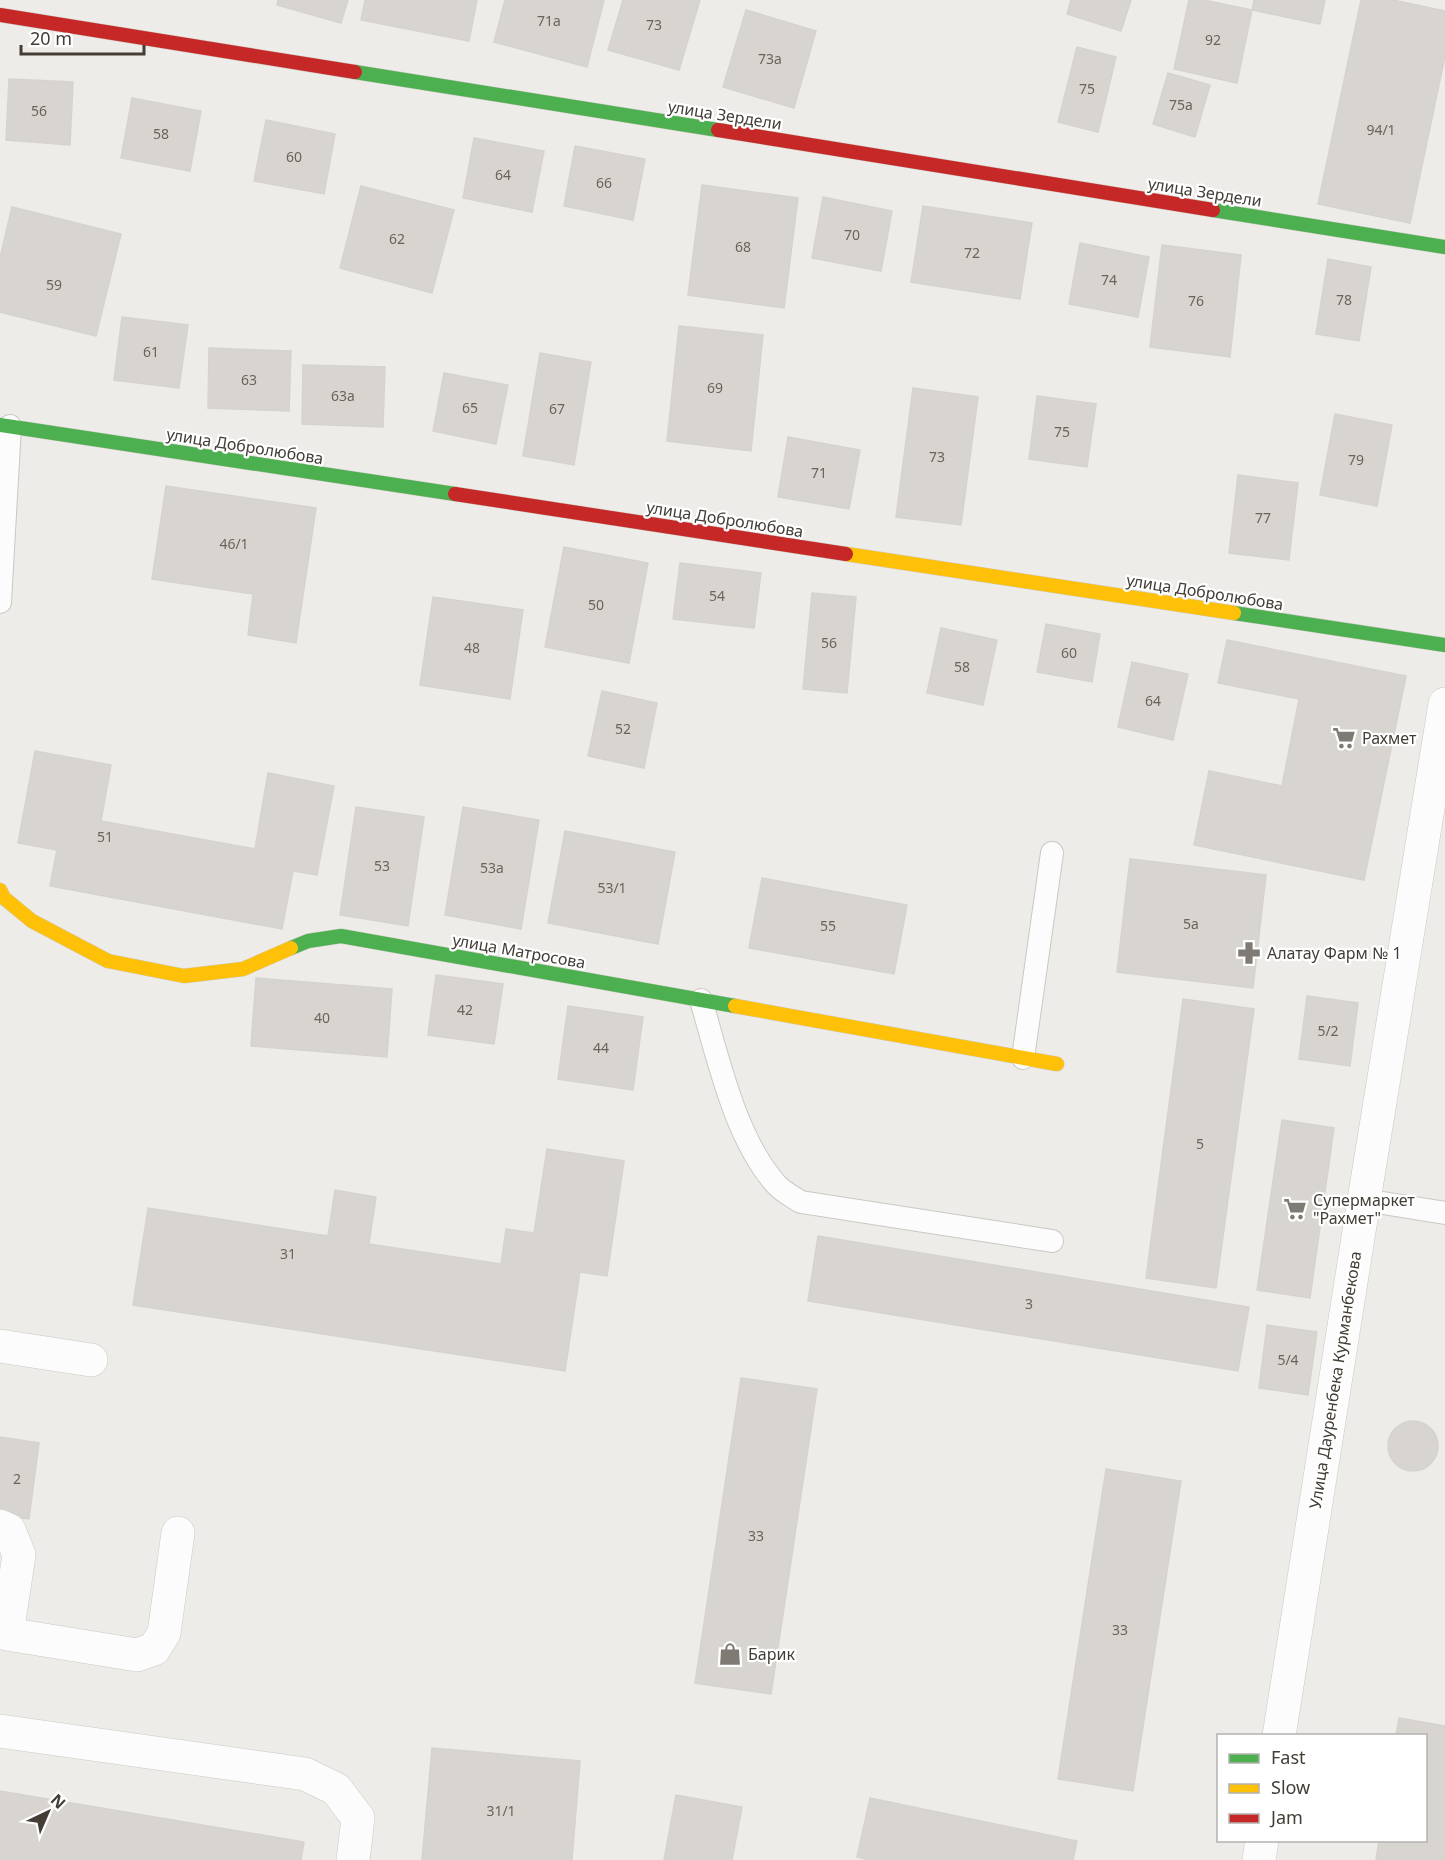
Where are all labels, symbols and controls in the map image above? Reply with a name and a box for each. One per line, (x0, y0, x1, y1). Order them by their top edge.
house number: 71а (537, 11, 561, 30)
house number: 73 (646, 15, 662, 34)
scale bar (21, 18, 144, 56)
text: 20 m (30, 26, 72, 50)
house number: 92 (1205, 30, 1221, 49)
house number: 73а (758, 49, 782, 68)
house number: 75 (1079, 79, 1095, 98)
street label: улица Зердели (666, 95, 784, 135)
house number: 75а (1169, 95, 1193, 114)
house number: 56 (31, 101, 47, 120)
house number: 94/1 (1366, 120, 1396, 139)
house number: 58 (153, 124, 169, 143)
house number: 60 (286, 147, 302, 166)
house number: 64 (495, 165, 511, 184)
street label: улица Зердели (1146, 172, 1264, 212)
house number: 66 (596, 173, 612, 192)
house number: 70 (844, 225, 860, 244)
house number: 62 (389, 229, 405, 248)
house number: 68 (735, 237, 751, 256)
house number: 72 (964, 243, 980, 262)
house number: 74 (1101, 270, 1117, 289)
house number: 59 (46, 275, 62, 294)
house number: 78 (1336, 290, 1352, 309)
house number: 76 (1188, 291, 1204, 310)
house number: 61 (143, 342, 159, 361)
house number: 63 (241, 370, 257, 389)
house number: 69 (707, 378, 723, 397)
house number: 63а (331, 386, 355, 405)
house number: 65 (462, 398, 478, 417)
house number: 67 (549, 399, 565, 418)
house number: 75 (1054, 422, 1070, 441)
street label: улица Добролюбова (165, 423, 325, 469)
house number: 73 (929, 447, 945, 466)
house number: 79 (1348, 450, 1364, 469)
house number: 71 (811, 463, 827, 482)
street label: улица Добролюбова (645, 496, 805, 542)
house number: 77 (1255, 508, 1271, 527)
house number: 46/1 (219, 534, 249, 553)
street label: улица Добролюбова (1125, 569, 1285, 615)
house number: 54 (709, 586, 725, 605)
house number: 50 (588, 595, 604, 614)
house number: 56 (821, 633, 837, 652)
house number: 48 (464, 638, 480, 657)
house number: 60 (1061, 643, 1077, 662)
house number: 58 (954, 657, 970, 676)
house number: 64 (1145, 691, 1161, 710)
house number: 52 (615, 719, 631, 738)
supermarket icon: Рахмет (1331, 725, 1357, 751)
place label: Рахмет (1362, 727, 1417, 749)
house number: 51 (97, 827, 113, 846)
house number: 53 (374, 856, 390, 875)
house number: 53а (480, 858, 504, 877)
house number: 53/1 (597, 878, 627, 897)
house number: 5а (1183, 914, 1199, 933)
house number: 55 (820, 916, 836, 935)
street label: улица Матросова (451, 928, 587, 974)
pharmacy icon: Алатау Фарм № 1 (1236, 940, 1262, 966)
place label: Алатау Фарм № 1 (1267, 942, 1402, 964)
house number: 42 (457, 1000, 473, 1019)
house number: 40 (314, 1008, 330, 1027)
house number: 5/2 (1317, 1021, 1339, 1040)
house number: 44 (593, 1038, 609, 1057)
house number: 5 (1196, 1134, 1204, 1153)
place label: Супермаркет "Рахмет" (1313, 1189, 1415, 1229)
supermarket icon: Супермаркет "Рахмет" (1282, 1196, 1308, 1222)
house number: 31 (280, 1244, 296, 1263)
street label: Улица Дауренбека Курманбекова (1304, 1250, 1366, 1510)
house number: 3 (1025, 1294, 1033, 1313)
house number: 5/4 (1277, 1350, 1299, 1369)
house number: 2 (13, 1469, 21, 1488)
house number: 33 (748, 1526, 764, 1545)
house number: 33 (1112, 1620, 1128, 1639)
shop icon: Барик (717, 1641, 743, 1667)
place label: Барик (748, 1643, 795, 1665)
legend (1217, 1734, 1427, 1842)
text: Fast (1271, 1745, 1306, 1769)
text: Slow (1271, 1775, 1310, 1799)
north arrow (18, 1782, 78, 1842)
text: N (46, 1789, 71, 1814)
house number: 31/1 (486, 1801, 516, 1820)
text: Jam (1269, 1805, 1303, 1829)

